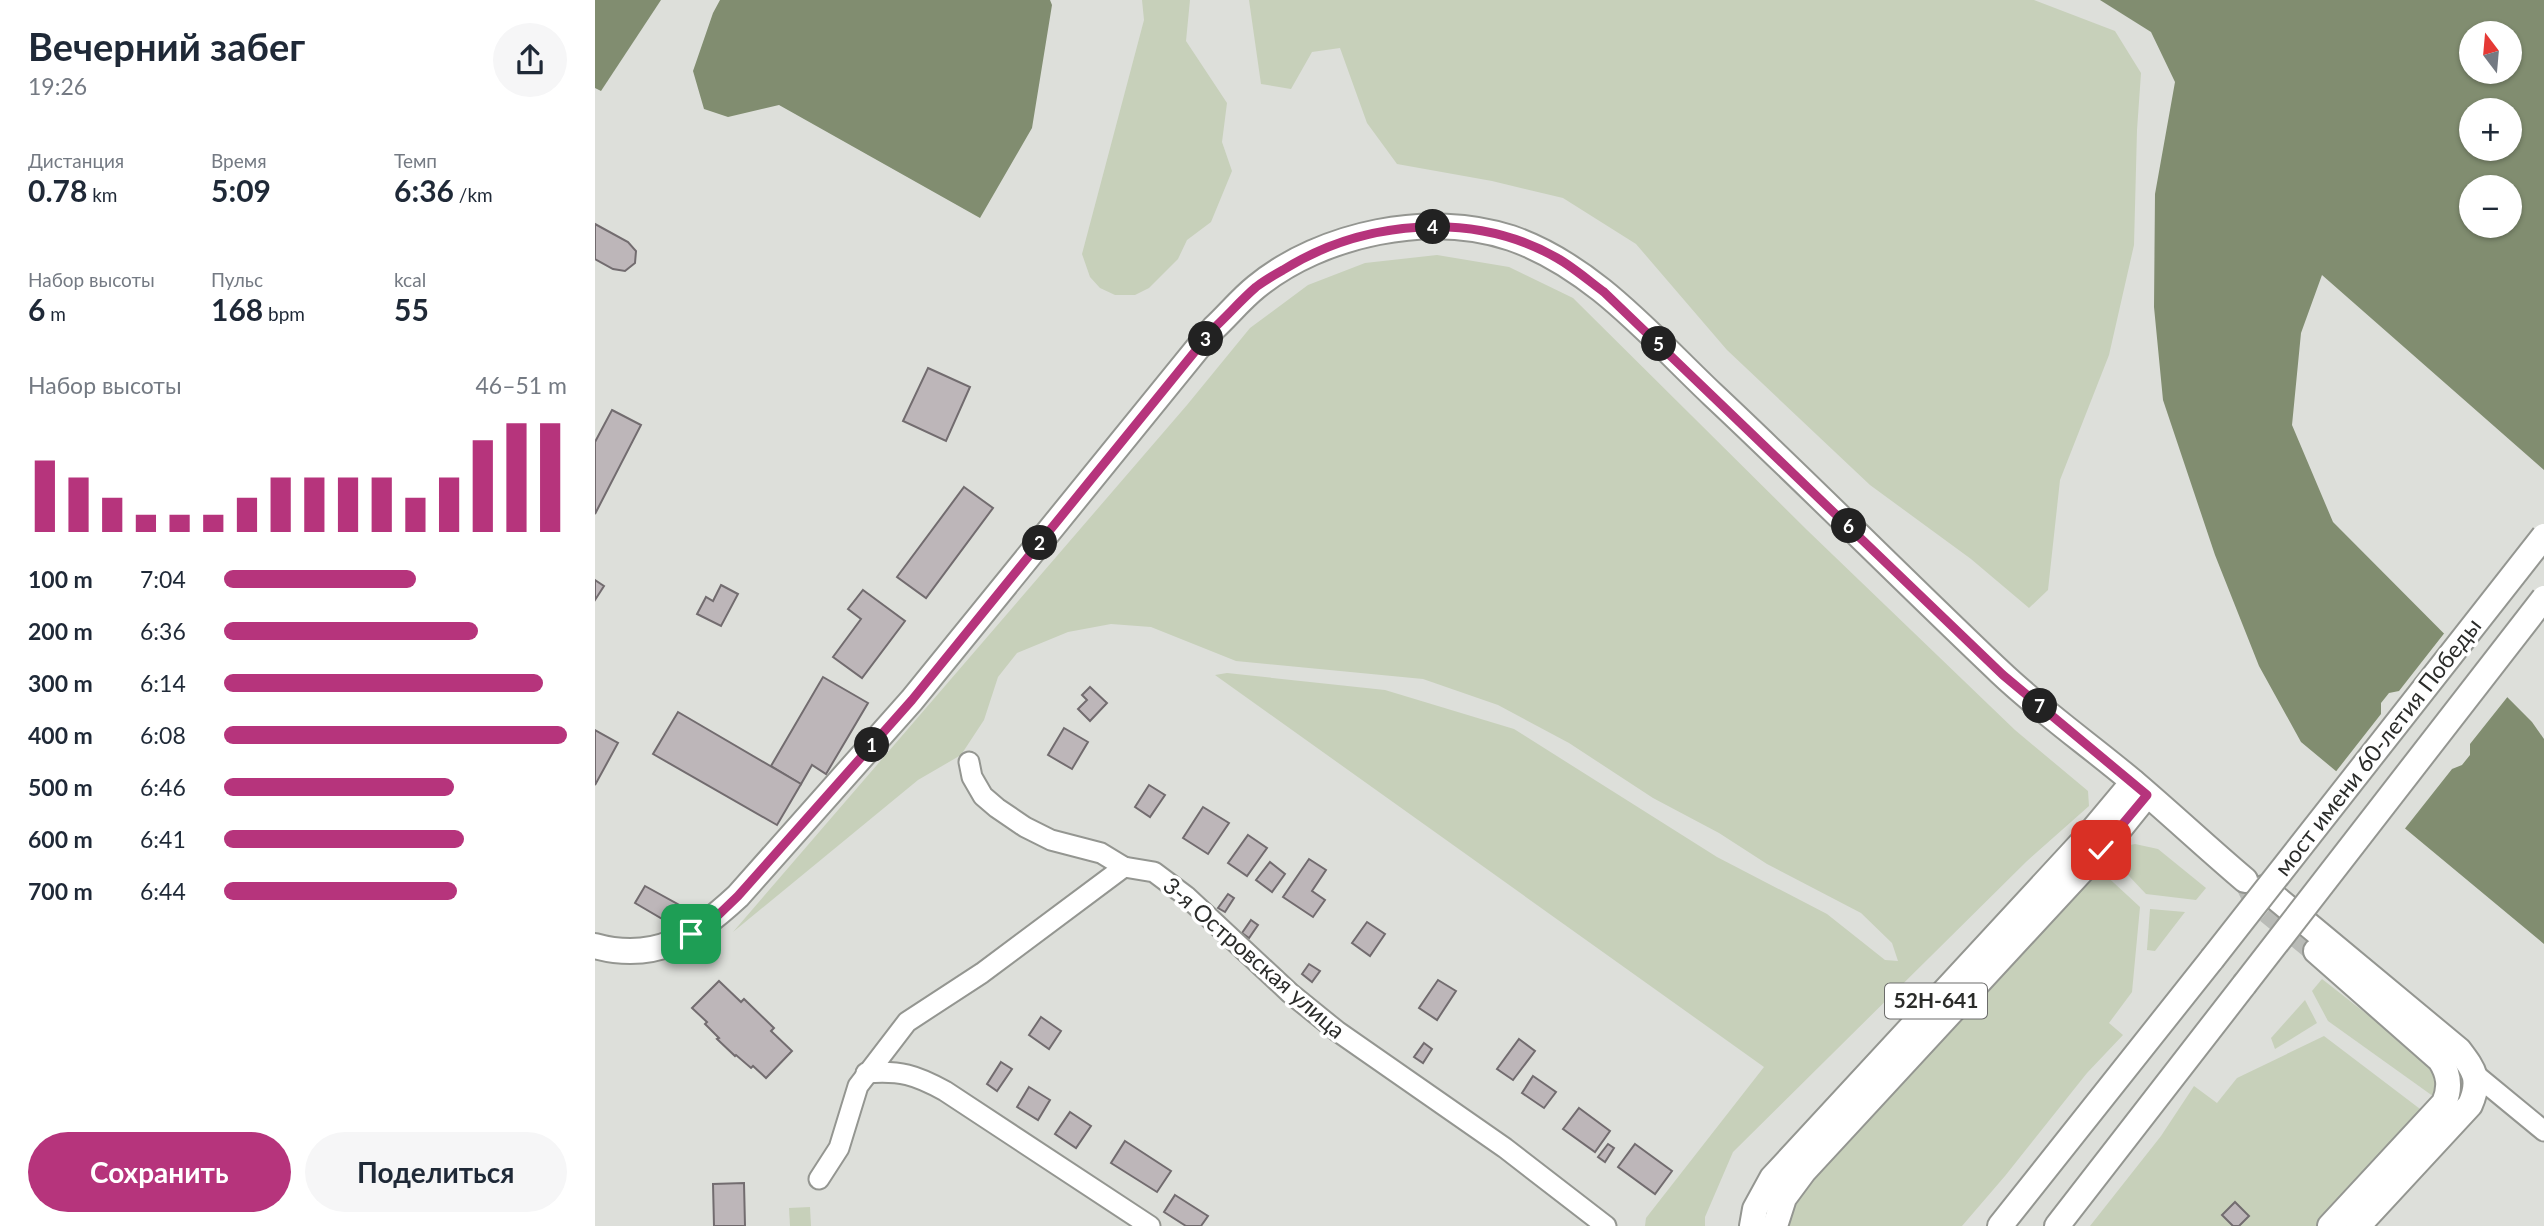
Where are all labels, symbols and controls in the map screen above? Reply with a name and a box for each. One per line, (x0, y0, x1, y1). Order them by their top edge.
north arrow (2459, 21, 2522, 84)
map controls (2459, 21, 2522, 238)
text: Вечерний забег (28, 23, 305, 69)
button: share (493, 23, 567, 97)
text: 19:26 (28, 72, 87, 100)
button: + (2459, 98, 2522, 161)
text: Дистанция (28, 149, 124, 172)
text: Время (211, 149, 267, 172)
text: Темп (394, 149, 437, 172)
text: 0.78 (28, 172, 87, 208)
text: 5:09 (211, 172, 271, 208)
text: 6:36 (394, 172, 454, 208)
button: − (2459, 175, 2522, 238)
text: km (87, 183, 117, 206)
text: /km (454, 183, 493, 206)
pin: 4 (1415, 210, 1451, 244)
text: 4 (1427, 215, 1438, 238)
text: Набор высоты (28, 268, 155, 291)
text: Пульс (211, 268, 263, 291)
text: kcal (394, 268, 426, 291)
text: 6 (28, 291, 45, 327)
text: 168 (211, 291, 263, 327)
text: 55 (394, 291, 429, 327)
text: m (45, 302, 66, 325)
text: bpm (263, 302, 305, 325)
pin: 3 (1189, 322, 1223, 356)
pin: 5 (1641, 326, 1677, 362)
text: 3 (1200, 327, 1211, 350)
text: 5 (1653, 332, 1664, 355)
text: Набор высоты (28, 371, 182, 399)
text: 46–51 m (475, 371, 567, 399)
pin: 6 (1831, 508, 1867, 544)
text: 6 (1843, 514, 1854, 537)
pin: 2 (1023, 526, 1057, 560)
text: 2 (1034, 531, 1045, 554)
text: 100 m (28, 565, 93, 593)
text: 7:04 (140, 565, 186, 593)
street label: мост имени 60-летия Победы (2268, 612, 2486, 881)
text: 200 m (28, 617, 93, 645)
text: 6:36 (140, 617, 186, 645)
text: 300 m (28, 669, 93, 697)
text: 6:14 (140, 669, 186, 697)
pin: 7 (2023, 688, 2057, 724)
text: 7 (2034, 694, 2045, 717)
text: 400 m (28, 721, 93, 749)
text: 6:08 (140, 721, 186, 749)
pin: 1 (855, 728, 889, 762)
text: 1 (866, 733, 877, 756)
text: 500 m (28, 773, 93, 801)
text: 6:46 (140, 773, 186, 801)
pin (2071, 820, 2131, 880)
text: 600 m (28, 825, 93, 853)
text: 6:41 (140, 825, 186, 853)
icon: check (2082, 831, 2120, 869)
street label: 3-я Островская улица (1158, 871, 1351, 1044)
text: 700 m (28, 877, 93, 905)
text: 6:44 (140, 877, 186, 905)
pin (661, 904, 721, 964)
icon: arrive (672, 915, 710, 953)
road number: 52Н-641 (1885, 984, 1987, 1018)
button: Сохранить (28, 1132, 291, 1212)
button: Поделиться (305, 1132, 567, 1212)

